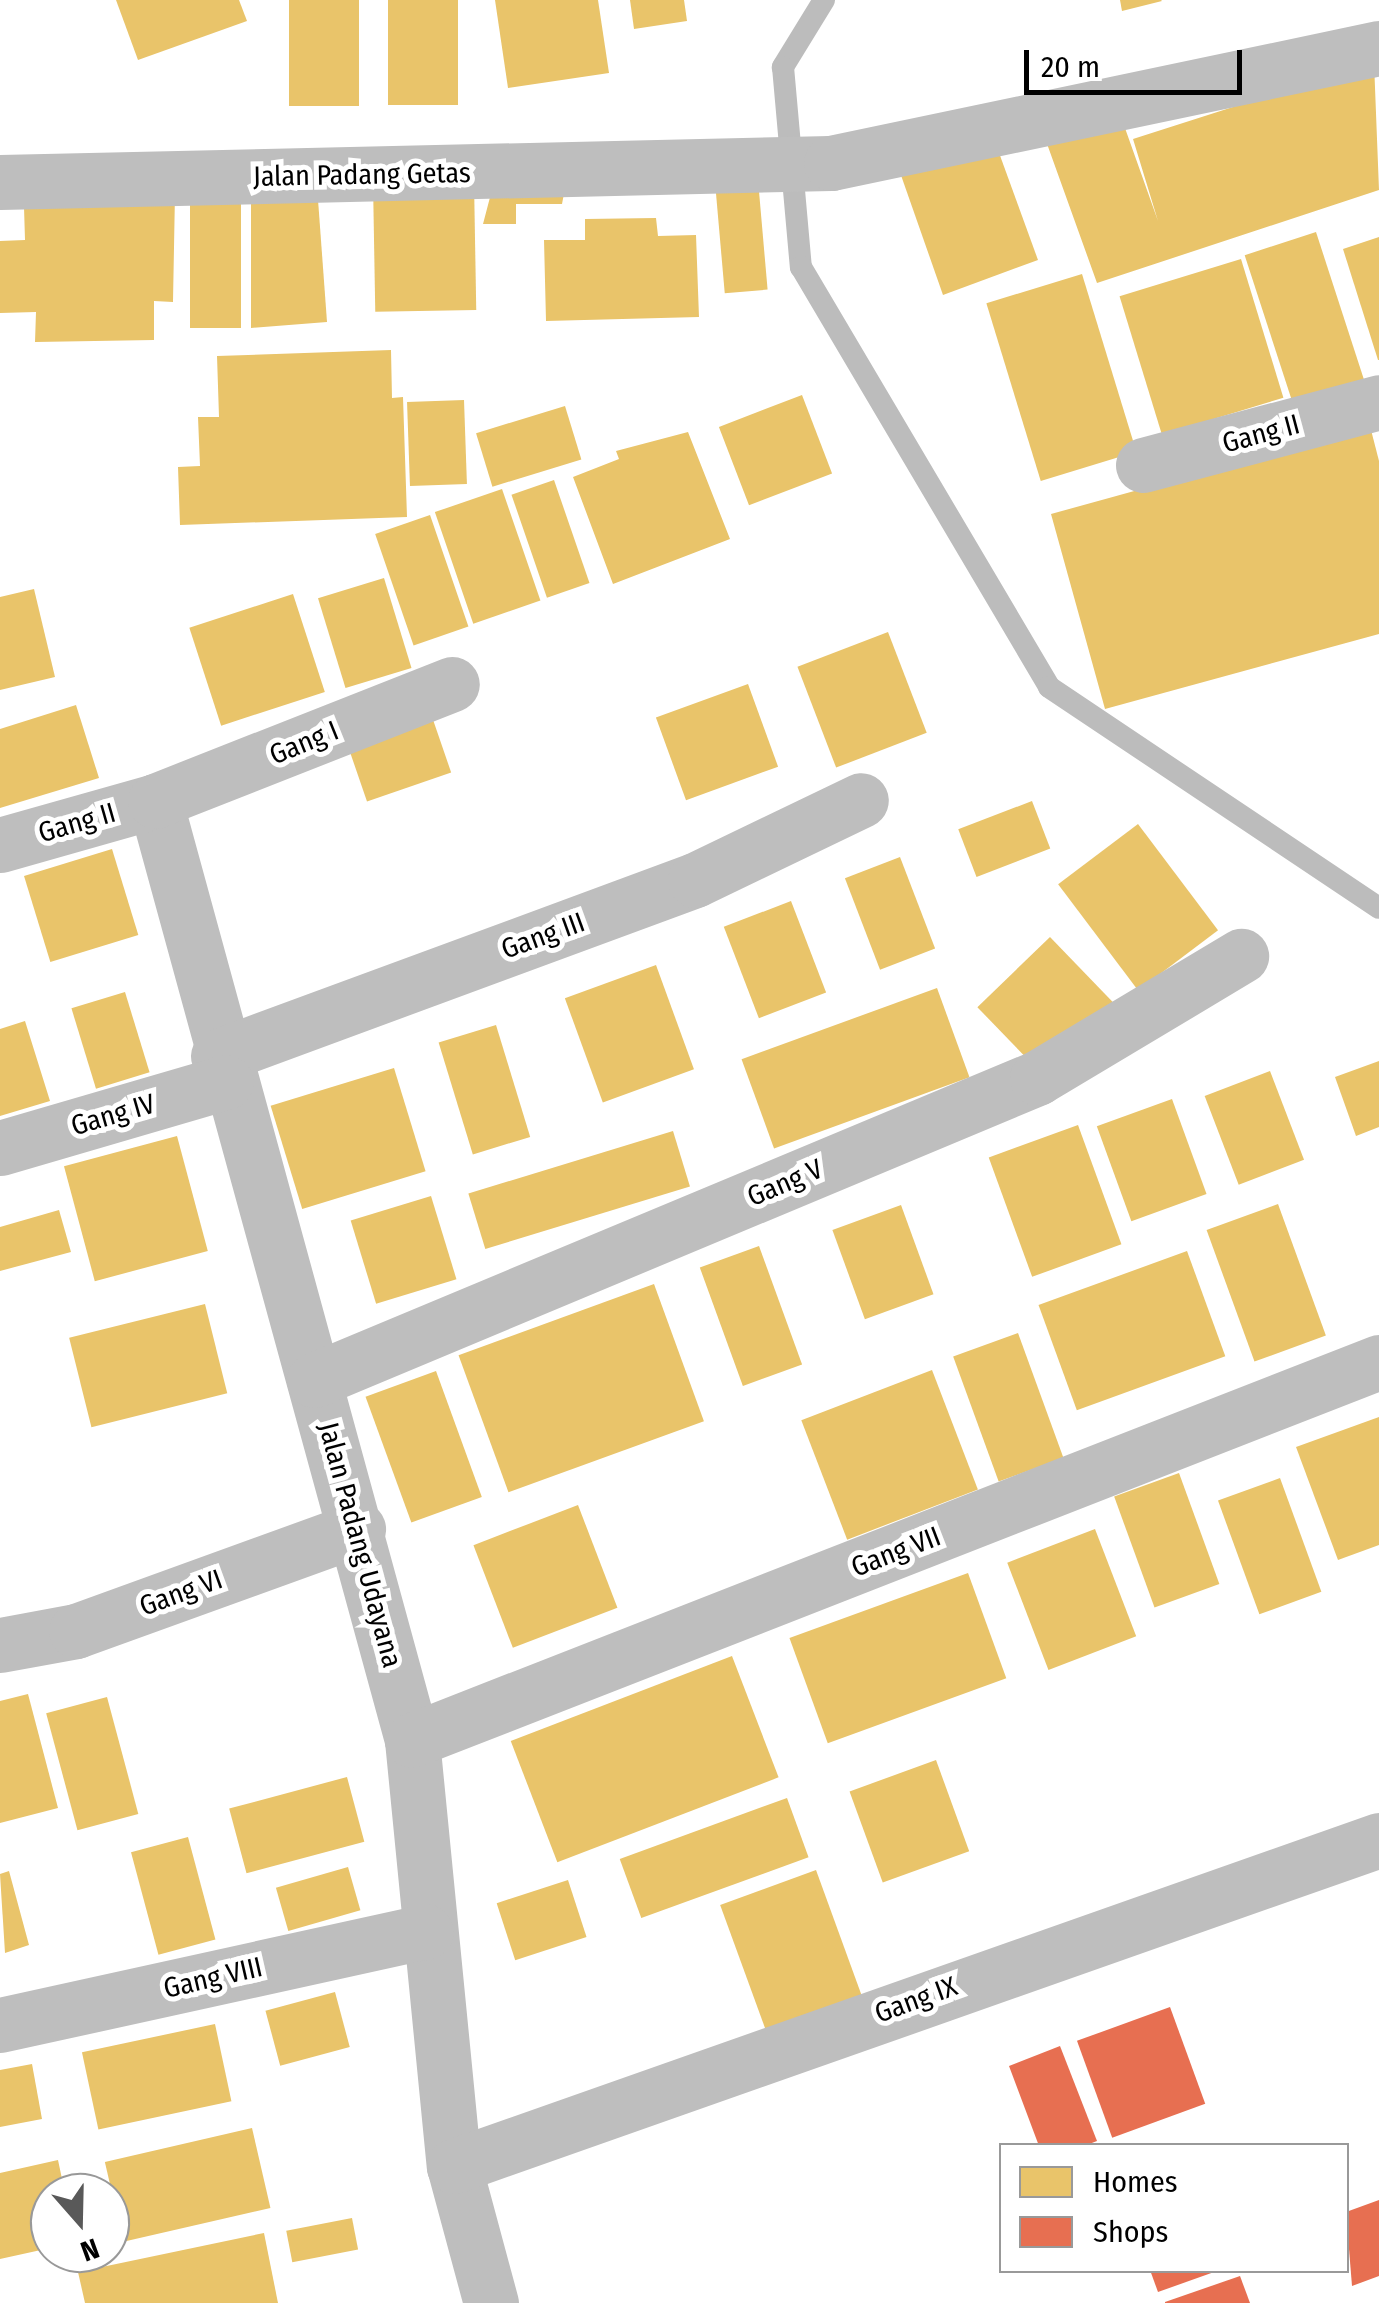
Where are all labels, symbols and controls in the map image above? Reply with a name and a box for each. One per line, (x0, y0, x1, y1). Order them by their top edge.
scale bar (1029, 30, 1246, 92)
text: 20 m (1041, 49, 1100, 85)
street label: Jalan Padang Getas (253, 156, 471, 194)
street label: Gang II (1219, 408, 1303, 460)
street label: Gang I (265, 714, 343, 772)
street label: Gang II (34, 796, 120, 850)
street label: Gang III (497, 905, 589, 967)
street label: Gang IV (67, 1087, 159, 1143)
street label: Gang V (742, 1152, 828, 1214)
street label: Jalan Padang Udayana (311, 1419, 409, 1671)
street label: Gang VII (846, 1520, 946, 1584)
street label: Gang VI (135, 1563, 227, 1623)
street label: Gang VIII (160, 1950, 266, 2006)
street label: Gang IX (870, 1970, 962, 2030)
legend (999, 2143, 1349, 2273)
text: Homes (1093, 2164, 1178, 2200)
north arrow (30, 2173, 130, 2273)
text: Shops (1093, 2214, 1168, 2250)
text: N (76, 2231, 103, 2268)

